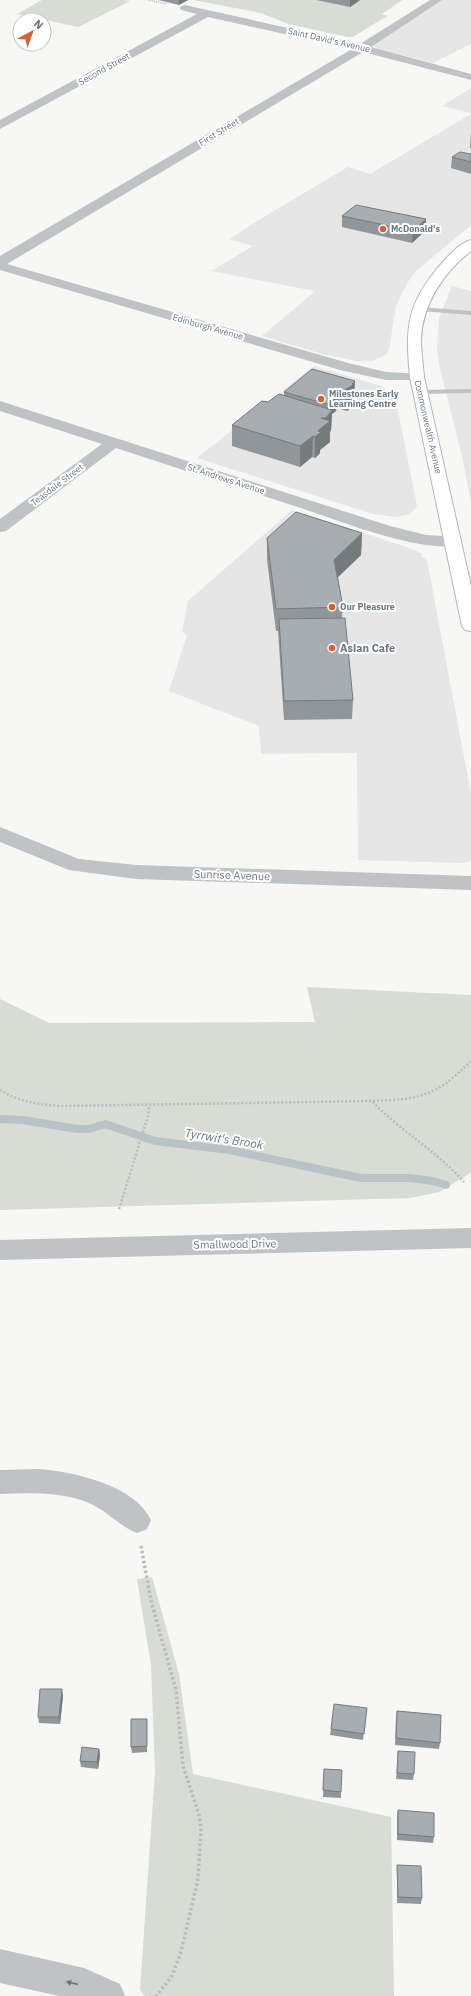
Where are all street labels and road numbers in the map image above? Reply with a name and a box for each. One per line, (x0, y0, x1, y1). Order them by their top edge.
street label: Saint David's Avenue (287, 25, 371, 54)
street label: Second Street (76, 50, 131, 87)
street label: First Street (197, 115, 241, 148)
street label: Edinburgh Avenue (171, 311, 245, 342)
street label: Commonwealth Avenue (412, 379, 445, 475)
street label: Teasdale Street (28, 461, 85, 508)
street label: St. Andrews Avenue (186, 461, 266, 496)
street label: Sunrise Avenue (194, 867, 270, 883)
street label: Smallwood Drive (193, 1236, 277, 1252)

